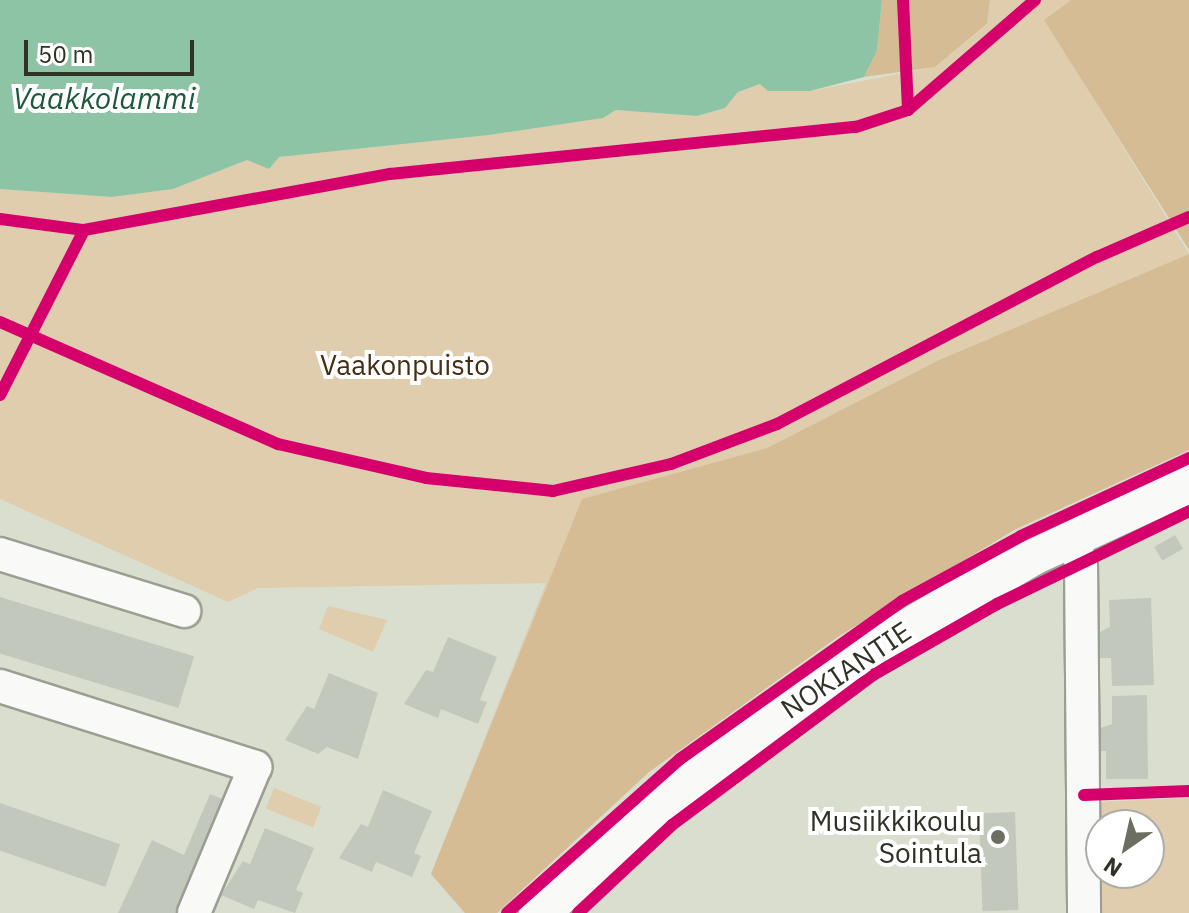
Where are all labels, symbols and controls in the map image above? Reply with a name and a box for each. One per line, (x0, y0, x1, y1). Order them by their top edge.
scale bar (28, 24, 198, 74)
text: 50 m (38, 38, 93, 70)
water label: Vaakkolammi (12, 80, 196, 116)
park label: Vaakonpuisto (320, 348, 490, 382)
street label: NOKIANTIE (775, 614, 917, 726)
place label: Musiikkikoulu Sointula (810, 804, 982, 870)
north arrow (1085, 809, 1165, 889)
marker: Musiikkikoulu Sointula (989, 828, 1007, 846)
text: N (1098, 851, 1127, 884)

